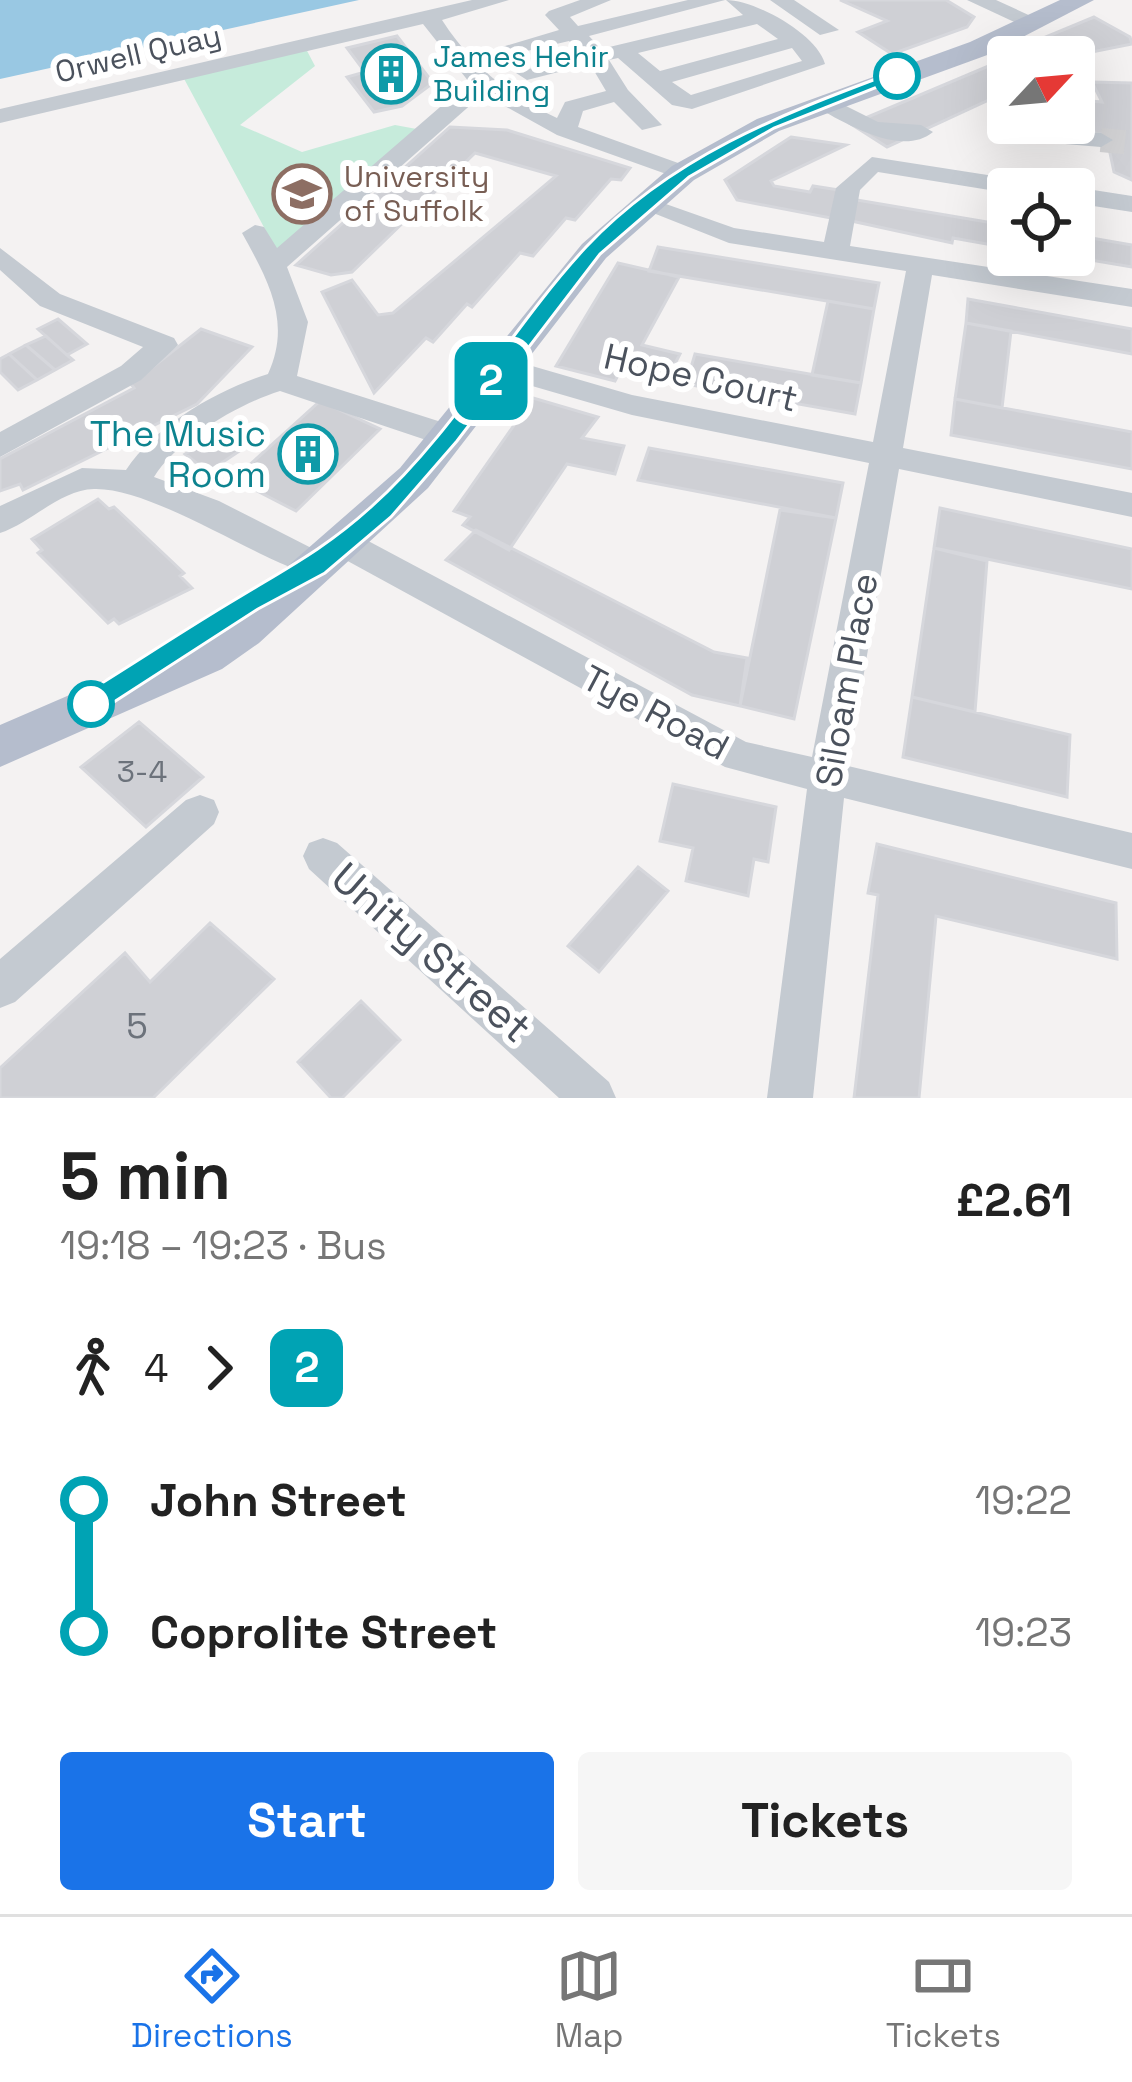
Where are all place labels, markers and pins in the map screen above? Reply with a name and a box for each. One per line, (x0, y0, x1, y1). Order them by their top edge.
place label: James Hehir Building (433, 37, 609, 110)
building icon: James Hehir Building (360, 43, 422, 105)
unlabelled marker (875, 54, 919, 98)
place label: University of Suffolk (344, 157, 489, 230)
school or university icon: University of Suffolk (271, 163, 333, 225)
place label: The Music Room (90, 411, 266, 498)
building icon: The Music Room (277, 423, 339, 485)
unlabelled marker (69, 682, 113, 726)

